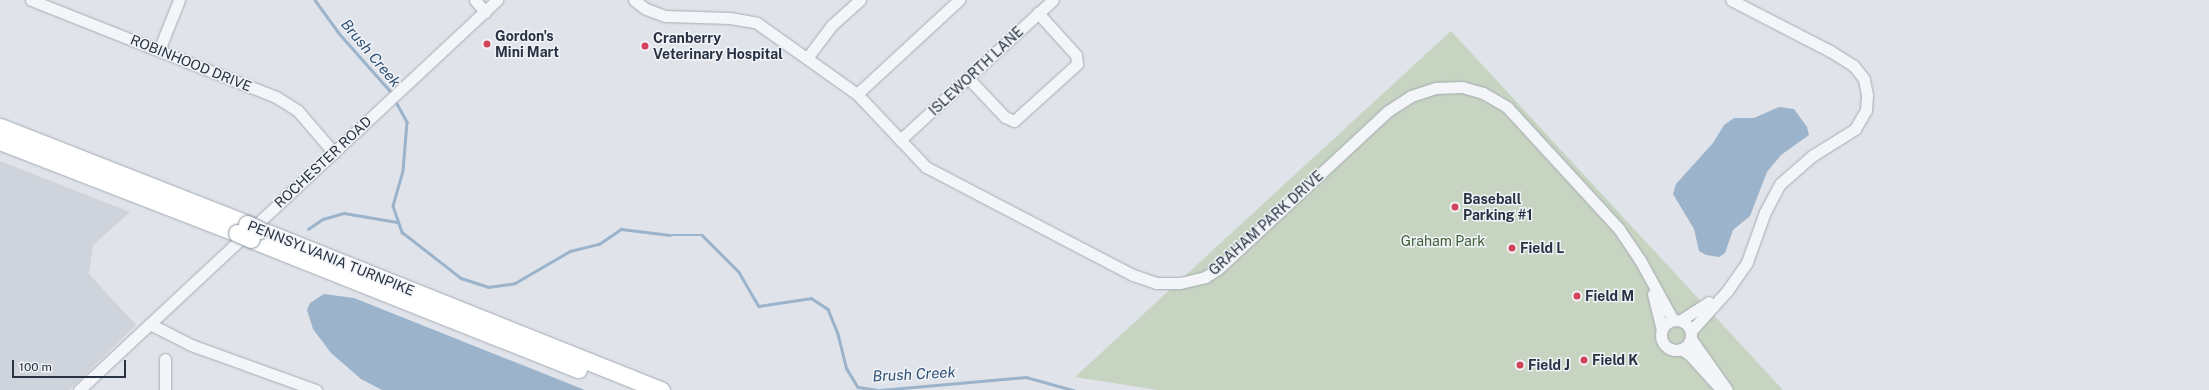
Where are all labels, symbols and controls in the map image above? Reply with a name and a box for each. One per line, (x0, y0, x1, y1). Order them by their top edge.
water label: Brush Creek (337, 15, 405, 91)
street label: ISLEWORTH LANE (925, 23, 1027, 119)
place label: Gordon's Mini Mart (495, 28, 559, 60)
place label: Cranberry Veterinary Hospital (653, 30, 783, 62)
street label: ROBINHOOD DRIVE (128, 31, 254, 95)
marker: Gordon's Mini Mart (482, 39, 492, 49)
marker: Cranberry Veterinary Hospital (640, 41, 650, 51)
street label: ROCHESTER ROAD (271, 113, 375, 211)
street label: GRAHAM PARK DRIVE (1205, 167, 1327, 279)
place label: Baseball Parking #1 (1463, 191, 1532, 224)
marker: Baseball Parking #1 (1450, 202, 1460, 212)
street label: PENNSYLVANIA TURNPIKE (245, 217, 417, 299)
park label: Graham Park (1401, 233, 1485, 249)
place label: Field L (1520, 240, 1564, 256)
marker: Field L (1507, 243, 1517, 253)
place label: Field M (1585, 288, 1634, 304)
marker: Field M (1572, 291, 1582, 301)
scale bar (14, 352, 128, 378)
place label: Field K (1592, 352, 1638, 368)
marker: Field K (1579, 355, 1589, 365)
place label: Field J (1528, 357, 1570, 373)
text: 100 m (19, 360, 52, 374)
marker: Field J (1515, 360, 1525, 370)
water label: Brush Creek (872, 363, 956, 385)

